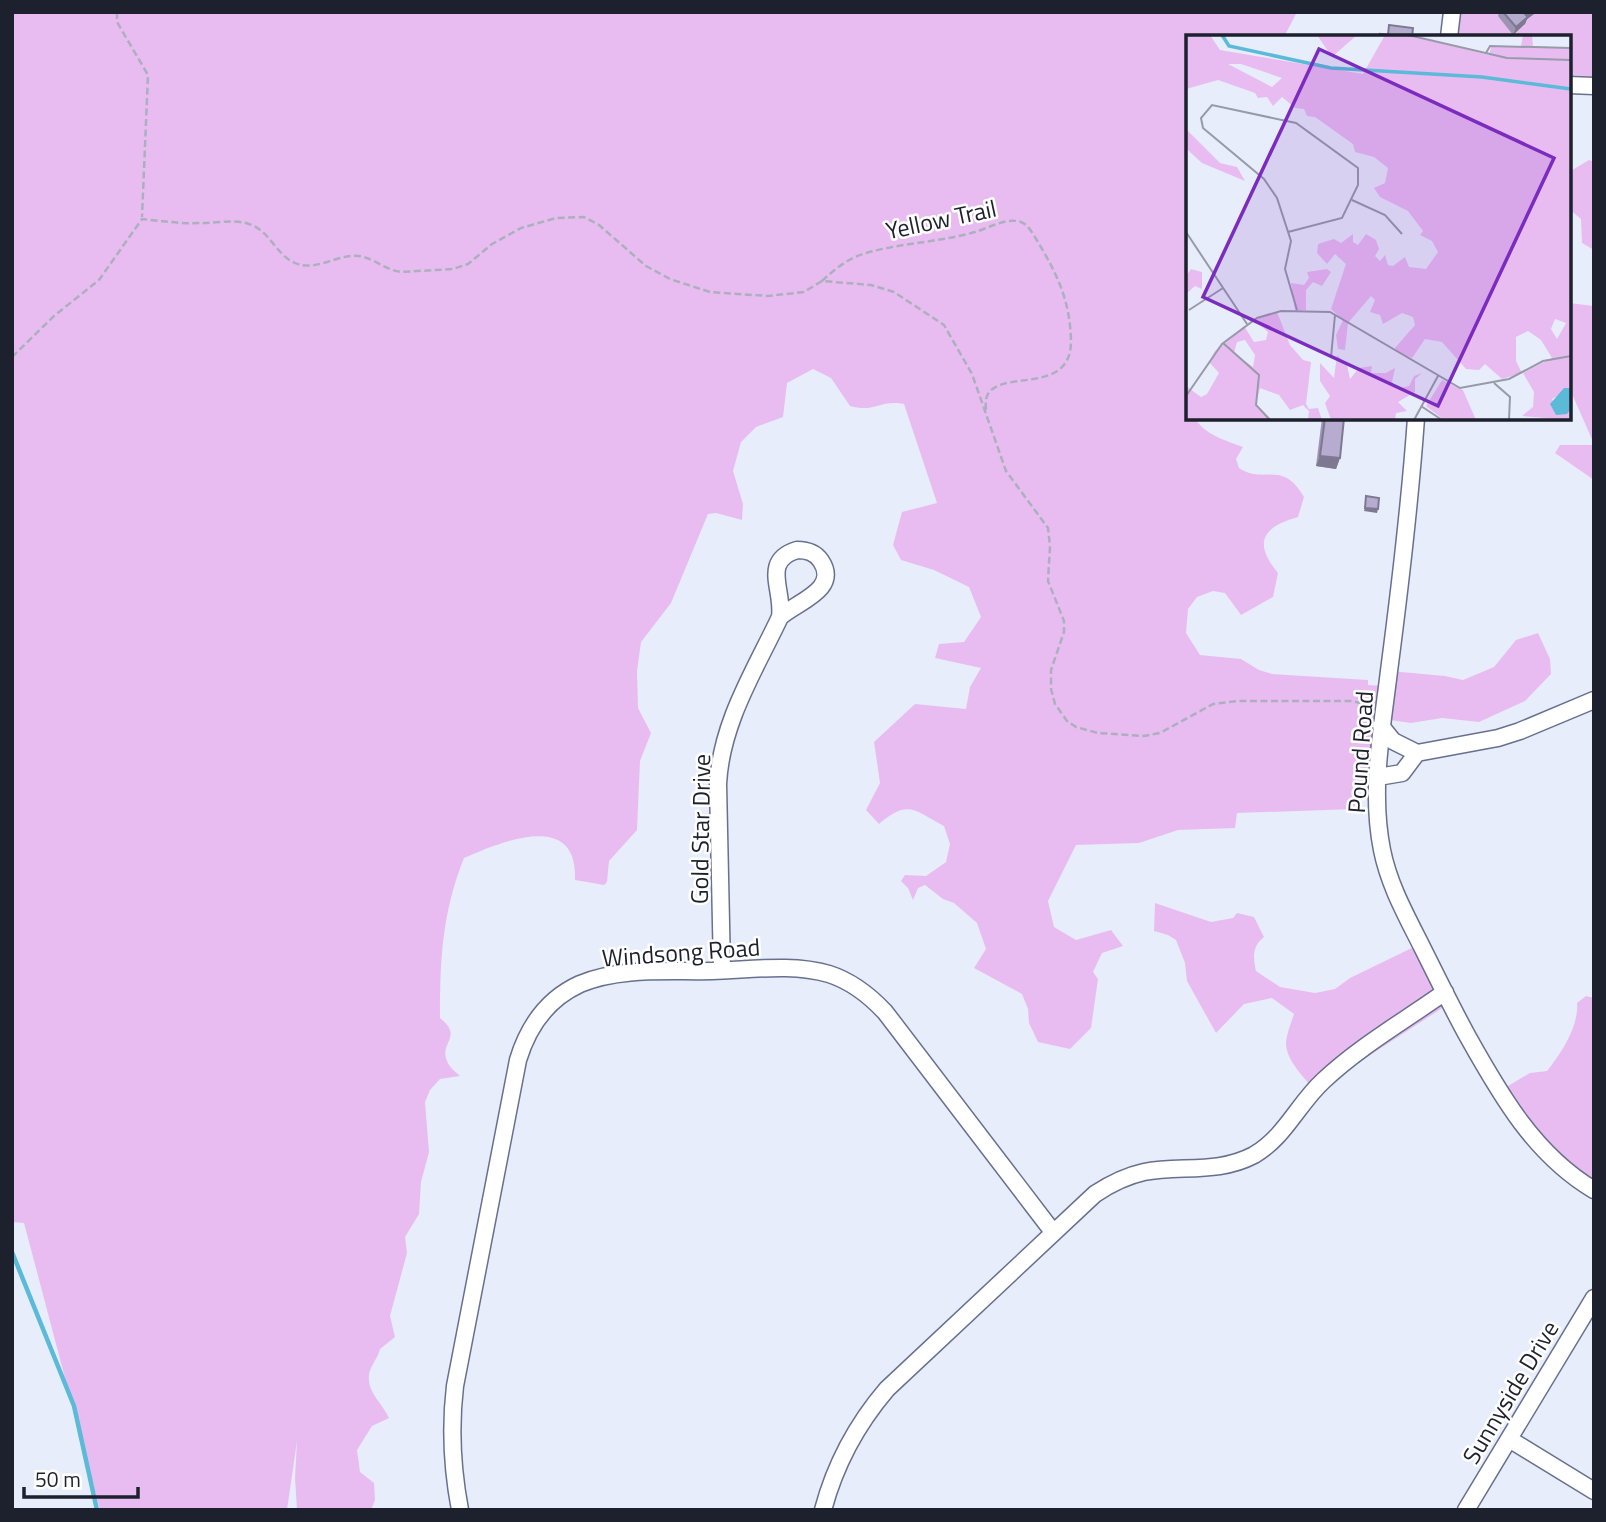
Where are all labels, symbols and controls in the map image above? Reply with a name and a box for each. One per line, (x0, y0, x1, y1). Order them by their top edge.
inset map (1186, 35, 1571, 420)
street label: Yellow Trail (882, 190, 1000, 248)
street label: Pound Road (1338, 690, 1382, 814)
street label: Gold Star Drive (681, 754, 719, 904)
street label: Windsong Road (601, 929, 761, 975)
street label: Sunnyside Drive (1453, 1313, 1567, 1471)
scale bar (24, 1456, 138, 1500)
text: 50 m (35, 1463, 81, 1495)

